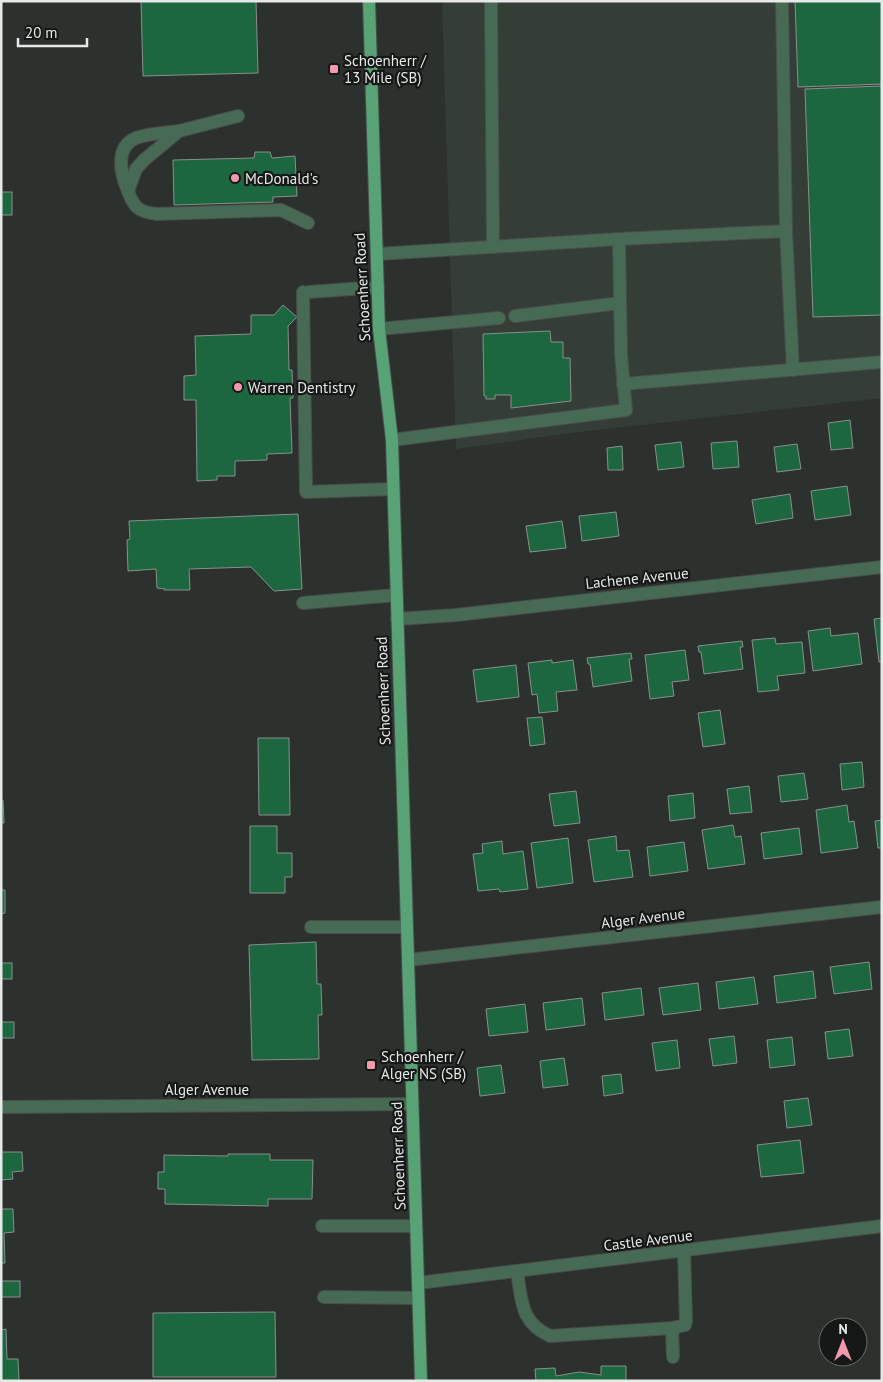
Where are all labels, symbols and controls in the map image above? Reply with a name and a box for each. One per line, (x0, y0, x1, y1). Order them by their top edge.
scale bar (18, 15, 86, 47)
text: 20 m (25, 23, 58, 42)
place label: Schoenherr / 13 Mile (SB) (344, 51, 427, 87)
marker: Schoenherr / 13 Mile (SB) (328, 63, 340, 75)
place label: McDonald's (245, 169, 318, 188)
marker: McDonald's (229, 172, 241, 184)
street label: Schoenherr Road (350, 232, 374, 342)
place label: Warren Dentistry (248, 378, 356, 397)
marker: Warren Dentistry (232, 381, 244, 393)
street label: Lachene Avenue (584, 563, 690, 593)
street label: Schoenherr Road (372, 636, 394, 746)
street label: Alger Avenue (600, 903, 686, 933)
place label: Schoenherr / Alger NS (SB) (381, 1047, 466, 1083)
marker: Schoenherr / Alger NS (SB) (365, 1059, 377, 1071)
street label: Alger Avenue (165, 1080, 249, 1099)
street label: Schoenherr Road (387, 1101, 409, 1211)
street label: Castle Avenue (602, 1225, 694, 1255)
north arrow (818, 1317, 868, 1367)
text: N (838, 1320, 848, 1338)

